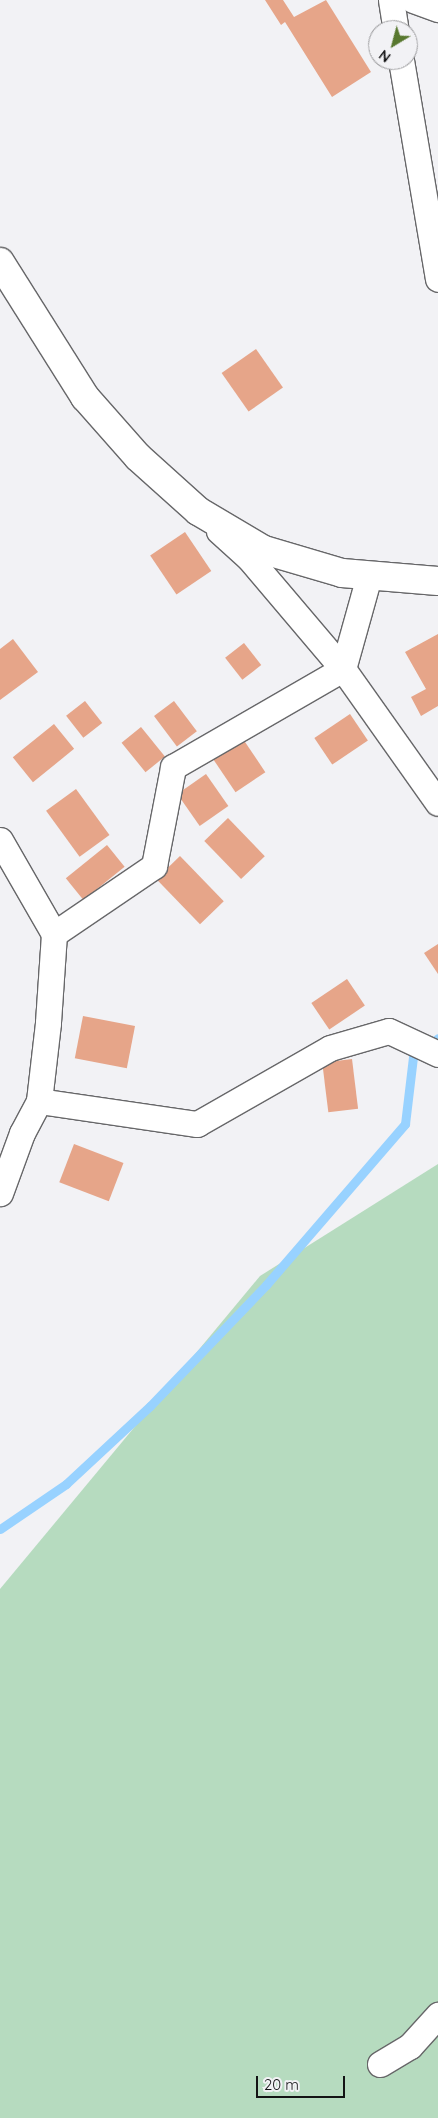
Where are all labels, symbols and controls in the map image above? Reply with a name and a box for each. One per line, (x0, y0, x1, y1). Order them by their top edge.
north arrow (368, 20, 418, 70)
text: N (375, 46, 394, 66)
scale bar (258, 2066, 347, 2098)
text: 20 m (264, 2075, 299, 2094)

